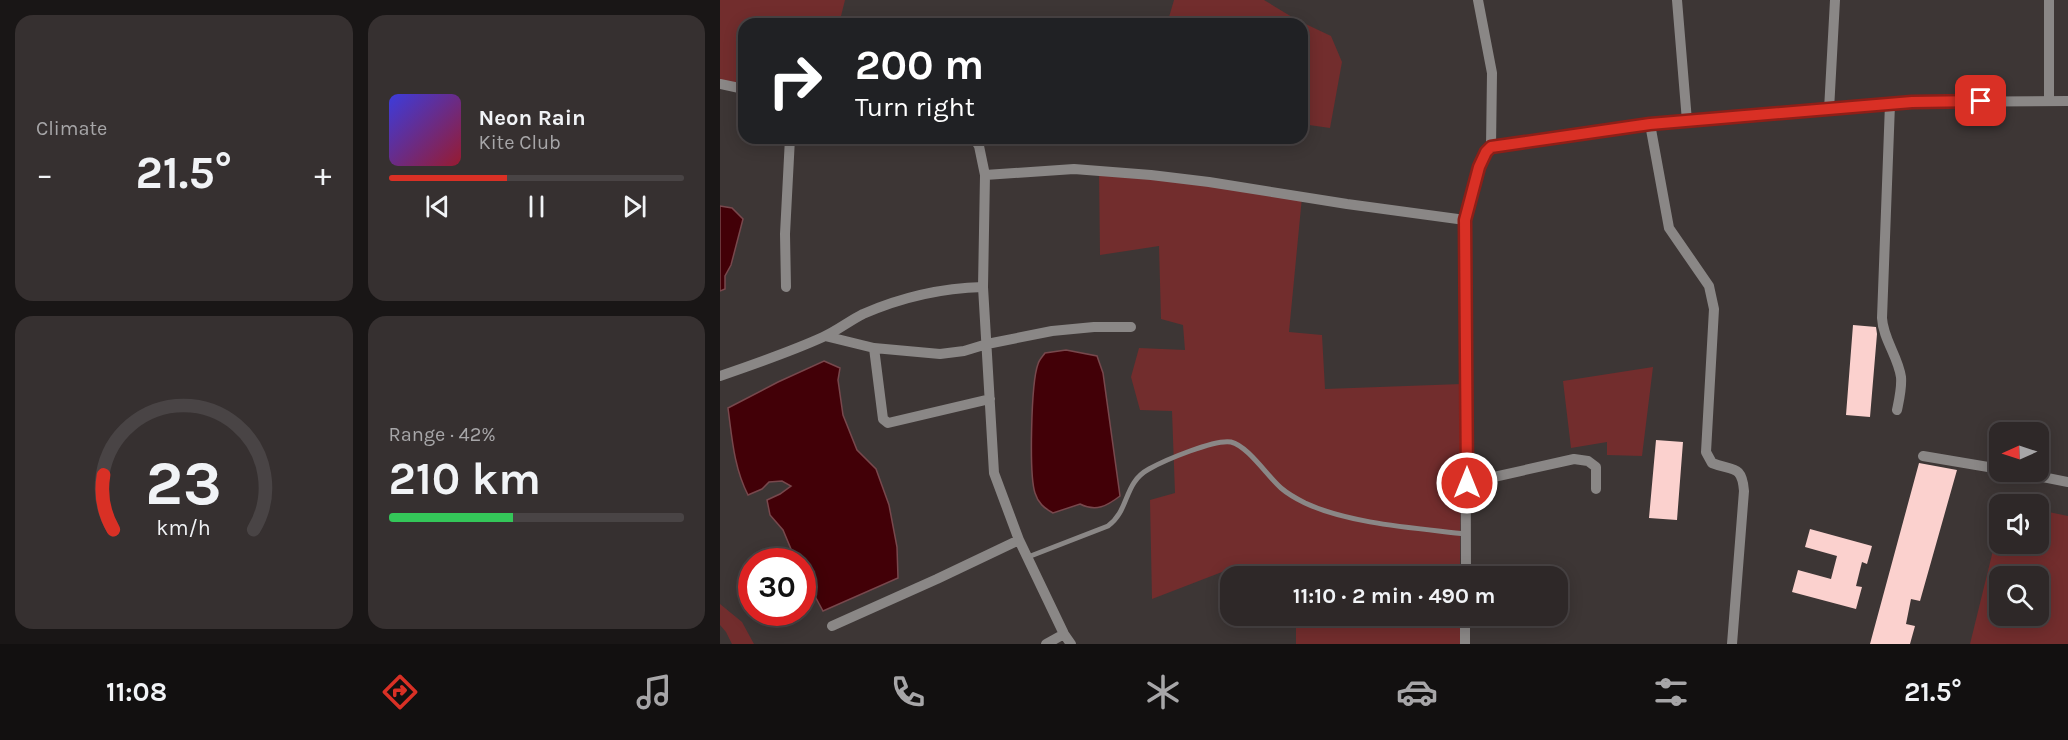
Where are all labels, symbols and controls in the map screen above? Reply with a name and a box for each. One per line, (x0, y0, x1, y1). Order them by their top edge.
text: 200 m (855, 40, 984, 90)
icon: right (756, 42, 834, 120)
pin (1955, 75, 2006, 126)
icon: arrive (1964, 84, 1997, 117)
text: Turn right (855, 91, 975, 123)
text: Neon Rain (479, 105, 586, 131)
text: Climate (36, 117, 107, 140)
text: Kite Club (479, 131, 561, 154)
text: 21.5° (135, 147, 232, 199)
text: − (36, 155, 53, 193)
text: + (314, 155, 332, 193)
icon: previous (421, 190, 454, 223)
icon: pause (520, 190, 553, 223)
icon: next (618, 190, 651, 223)
north arrow (1989, 422, 2049, 482)
map controls (1989, 422, 2049, 626)
text: Range · 42% (389, 423, 496, 446)
text: 23 (145, 447, 222, 520)
position arrow (1435, 451, 1499, 515)
text: 210 km (389, 453, 541, 505)
button: sound (1989, 494, 2049, 554)
text: km/h (157, 515, 211, 540)
speed limit sign: 30 (738, 548, 816, 626)
button: search (1989, 566, 2049, 626)
text: 11:10 · 2 min · 490 m (1293, 583, 1495, 609)
icon: directions (379, 671, 421, 713)
icon: music (633, 671, 675, 713)
icon: phone (887, 671, 929, 713)
icon: climate (1142, 671, 1184, 713)
icon: car (1396, 671, 1438, 713)
icon: filters (1650, 671, 1692, 713)
text: 11:08 (106, 676, 167, 708)
text: 21.5° (1904, 676, 1962, 708)

